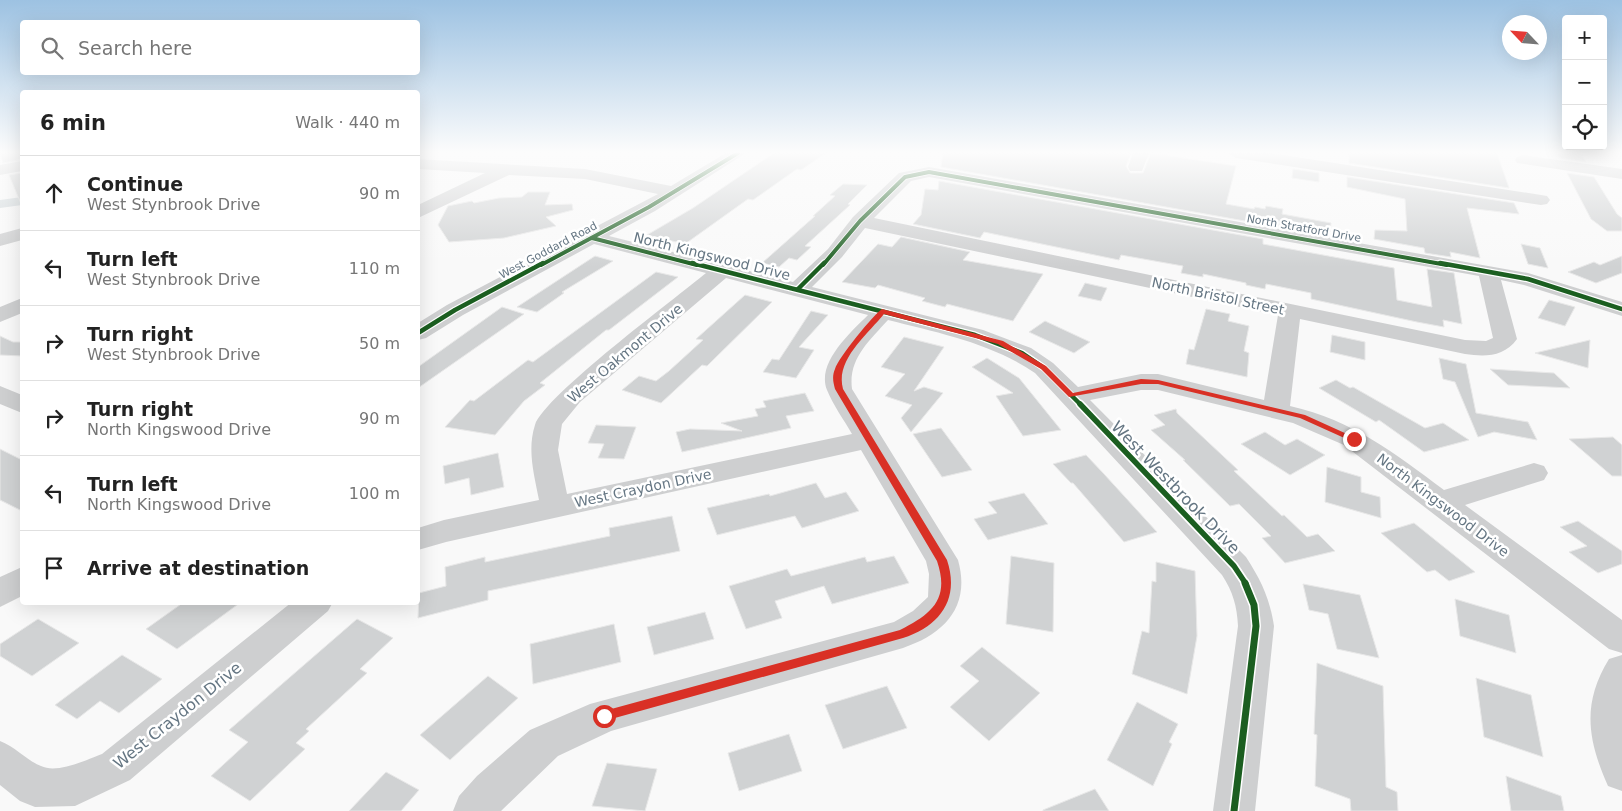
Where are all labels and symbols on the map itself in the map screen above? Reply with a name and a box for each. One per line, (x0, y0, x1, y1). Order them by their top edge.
north arrow (1502, 15, 1547, 60)
street label: North Stratford Drive (1246, 212, 1362, 245)
street label: West Goddard Road (497, 219, 599, 282)
street label: North Kingswood Drive (632, 229, 792, 283)
street label: North Bristol Street (1150, 274, 1286, 318)
street label: West Oakmont Drive (564, 300, 686, 406)
street label: West Westbrook Drive (1107, 417, 1244, 558)
route end (1343, 428, 1366, 451)
street label: North Kingswood Drive (1374, 450, 1512, 560)
street label: West Craydon Drive (573, 466, 713, 510)
street label: West Craydon Drive (109, 658, 245, 773)
route start (593, 705, 616, 728)

